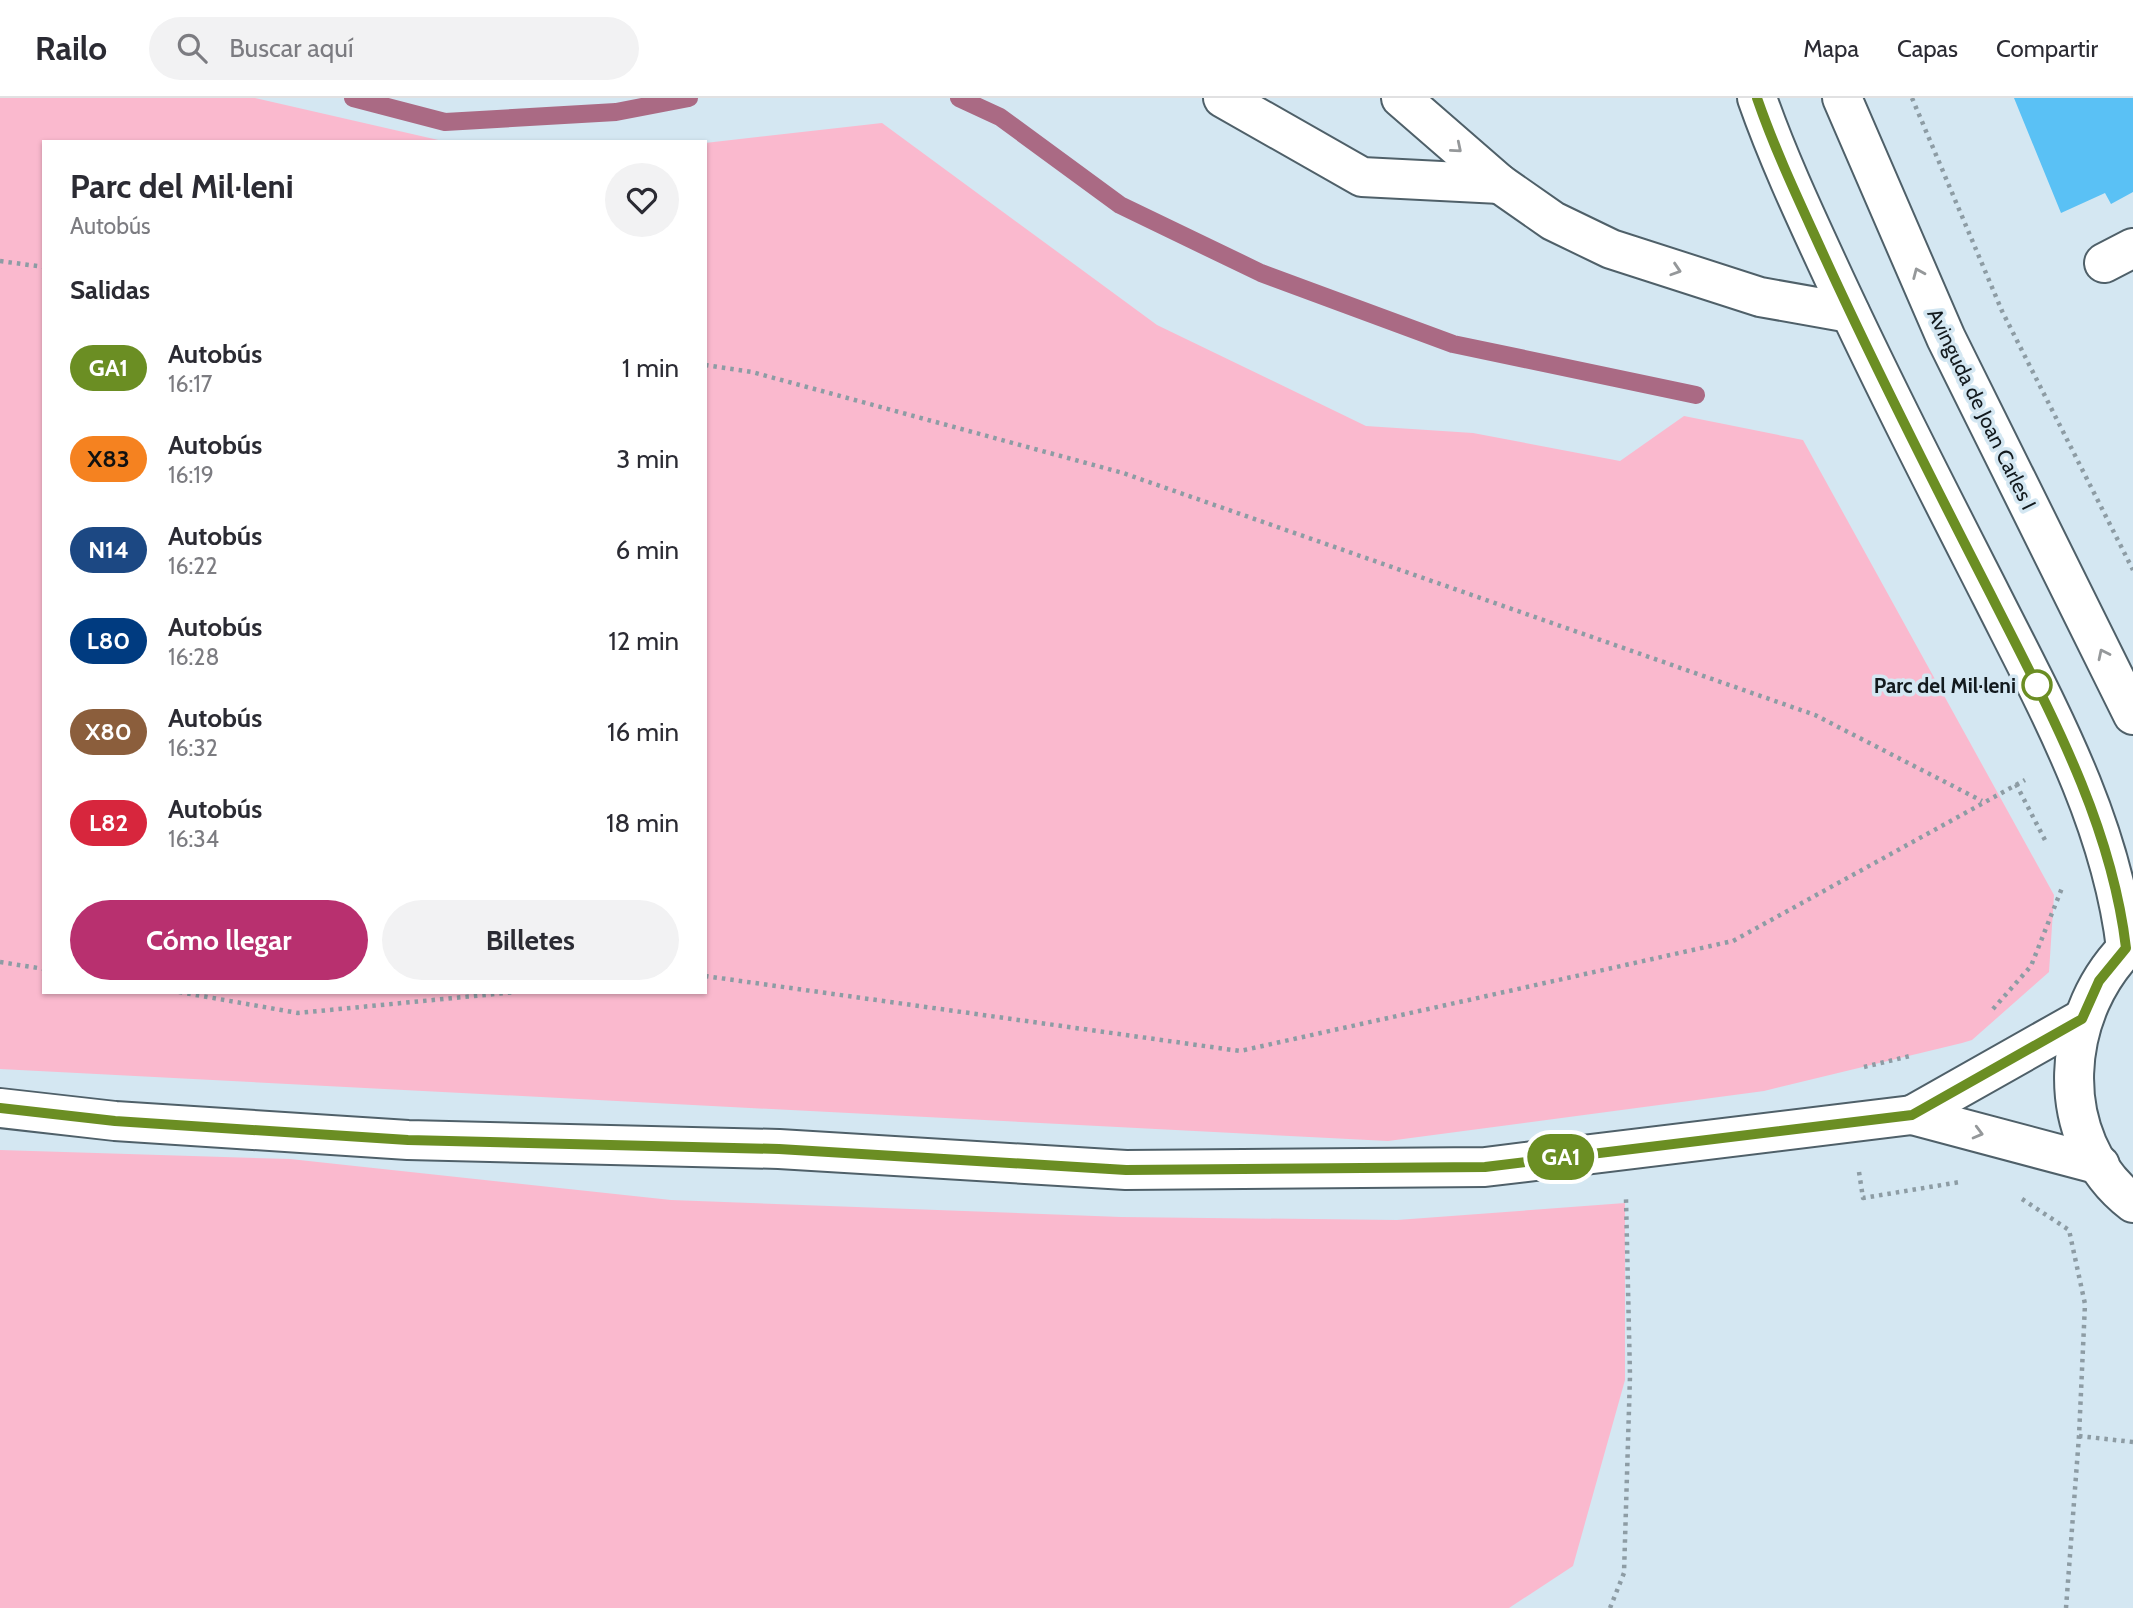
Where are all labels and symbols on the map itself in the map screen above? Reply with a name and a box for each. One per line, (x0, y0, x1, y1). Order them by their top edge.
one-way arrow (1449, 140, 1462, 152)
one-way arrow (1669, 262, 1681, 276)
one-way arrow (1912, 267, 1926, 280)
street label: Avinguda de Joan Carles I (1922, 304, 2042, 514)
one-way arrow (2097, 649, 2111, 661)
marker: Parc del Mil·leni (2022, 670, 2052, 700)
place label: Parc del Mil·leni (1874, 673, 2016, 698)
one-way arrow (1972, 1125, 1984, 1139)
line badge: GA1 (1521, 1134, 1601, 1180)

